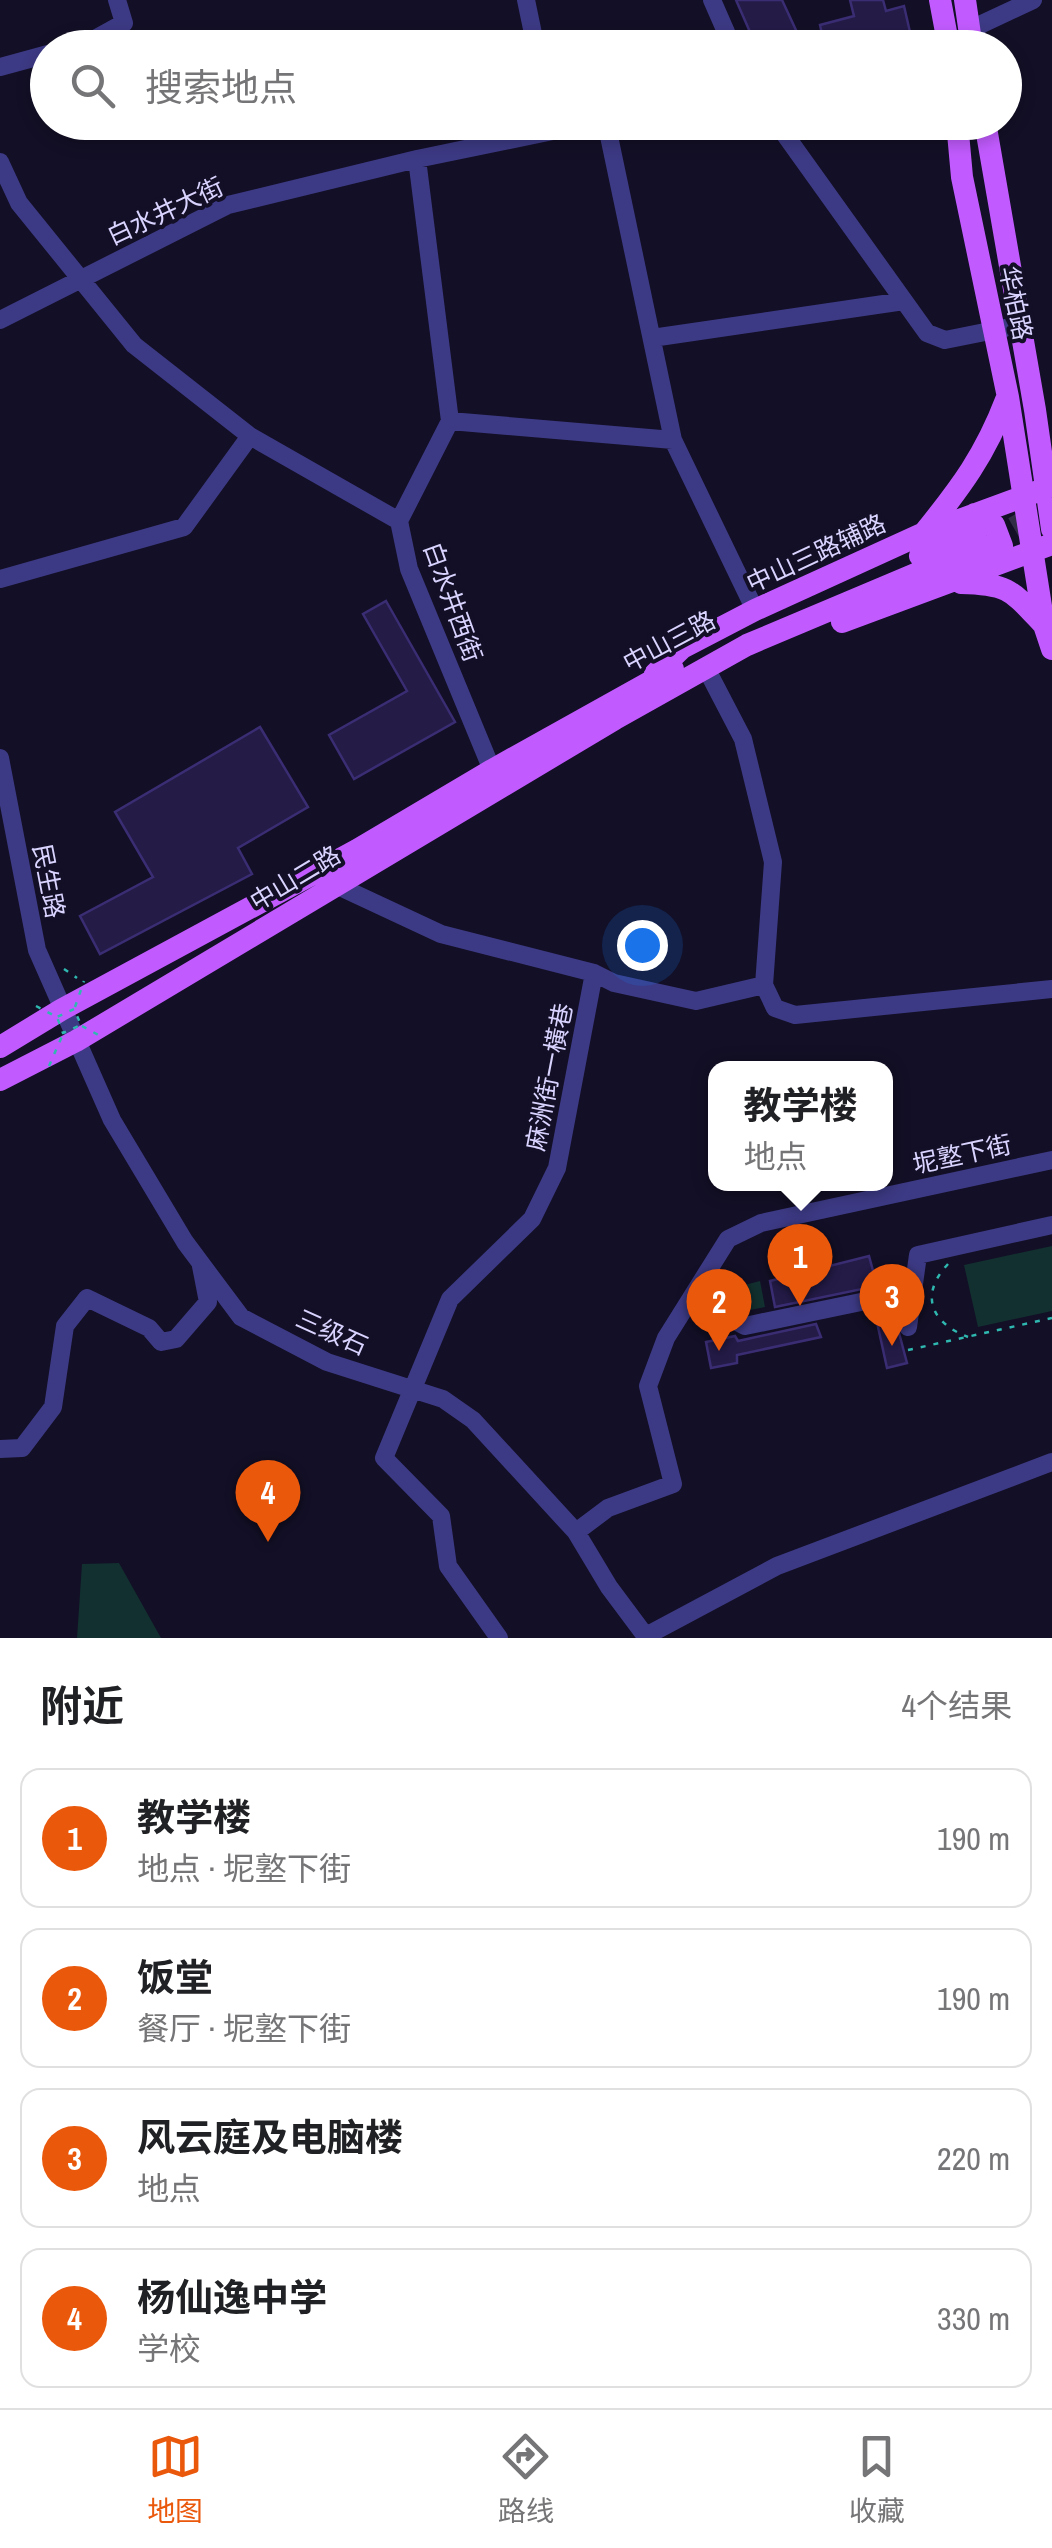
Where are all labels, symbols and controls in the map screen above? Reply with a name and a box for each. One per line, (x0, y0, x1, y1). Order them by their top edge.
search box (30, 30, 1022, 140)
icon: search (65, 58, 120, 113)
text: 搜索地点 (145, 62, 297, 113)
street label: 白水井大街 (101, 169, 229, 253)
street label: 华柏路 (992, 263, 1040, 343)
street label: 中山三路辅路 (741, 506, 891, 600)
street label: 白水井西街 (416, 537, 490, 667)
street label: 中山三路 (617, 603, 721, 679)
street label: 中山二路 (243, 838, 347, 918)
street label: 民生路 (25, 841, 73, 921)
your location (617, 920, 668, 971)
street label: 麻洲街一橫巷 (518, 1000, 580, 1154)
popup (708, 1061, 893, 1191)
text: 教学楼 (743, 1080, 858, 1131)
street label: 坭墪下街 (910, 1127, 1014, 1181)
text: 地点 (743, 1135, 808, 1178)
pin: 1 (768, 1224, 832, 1306)
pin: 3 (860, 1264, 924, 1346)
pin: 2 (686, 1268, 752, 1351)
street label: 三级石 (291, 1301, 373, 1363)
pin: 4 (236, 1460, 300, 1542)
text: 附近 (40, 1678, 124, 1734)
text: 4个结果 (901, 1684, 1012, 1727)
text: 教学楼 (137, 1792, 251, 1843)
text: 1 (67, 1817, 82, 1860)
text: 190 m (937, 1817, 1010, 1860)
text: 地点 · 坭墪下街 (137, 1847, 351, 1890)
text: 饭堂 (137, 1952, 213, 2003)
text: 2 (67, 1977, 82, 2020)
text: 190 m (937, 1977, 1010, 2020)
text: 餐厅 · 坭墪下街 (137, 2007, 351, 2050)
text: 风云庭及电脑楼 (137, 2112, 403, 2163)
text: 3 (67, 2137, 82, 2180)
text: 220 m (937, 2137, 1010, 2180)
text: 地点 (137, 2167, 201, 2210)
text: 杨仙逸中学 (137, 2272, 327, 2323)
text: 4 (67, 2297, 82, 2340)
text: 330 m (937, 2297, 1010, 2340)
text: 学校 (137, 2327, 201, 2370)
tab: 地图 (147, 2429, 203, 2530)
tab: 路线 (498, 2429, 554, 2530)
tab: 收藏 (849, 2429, 905, 2530)

